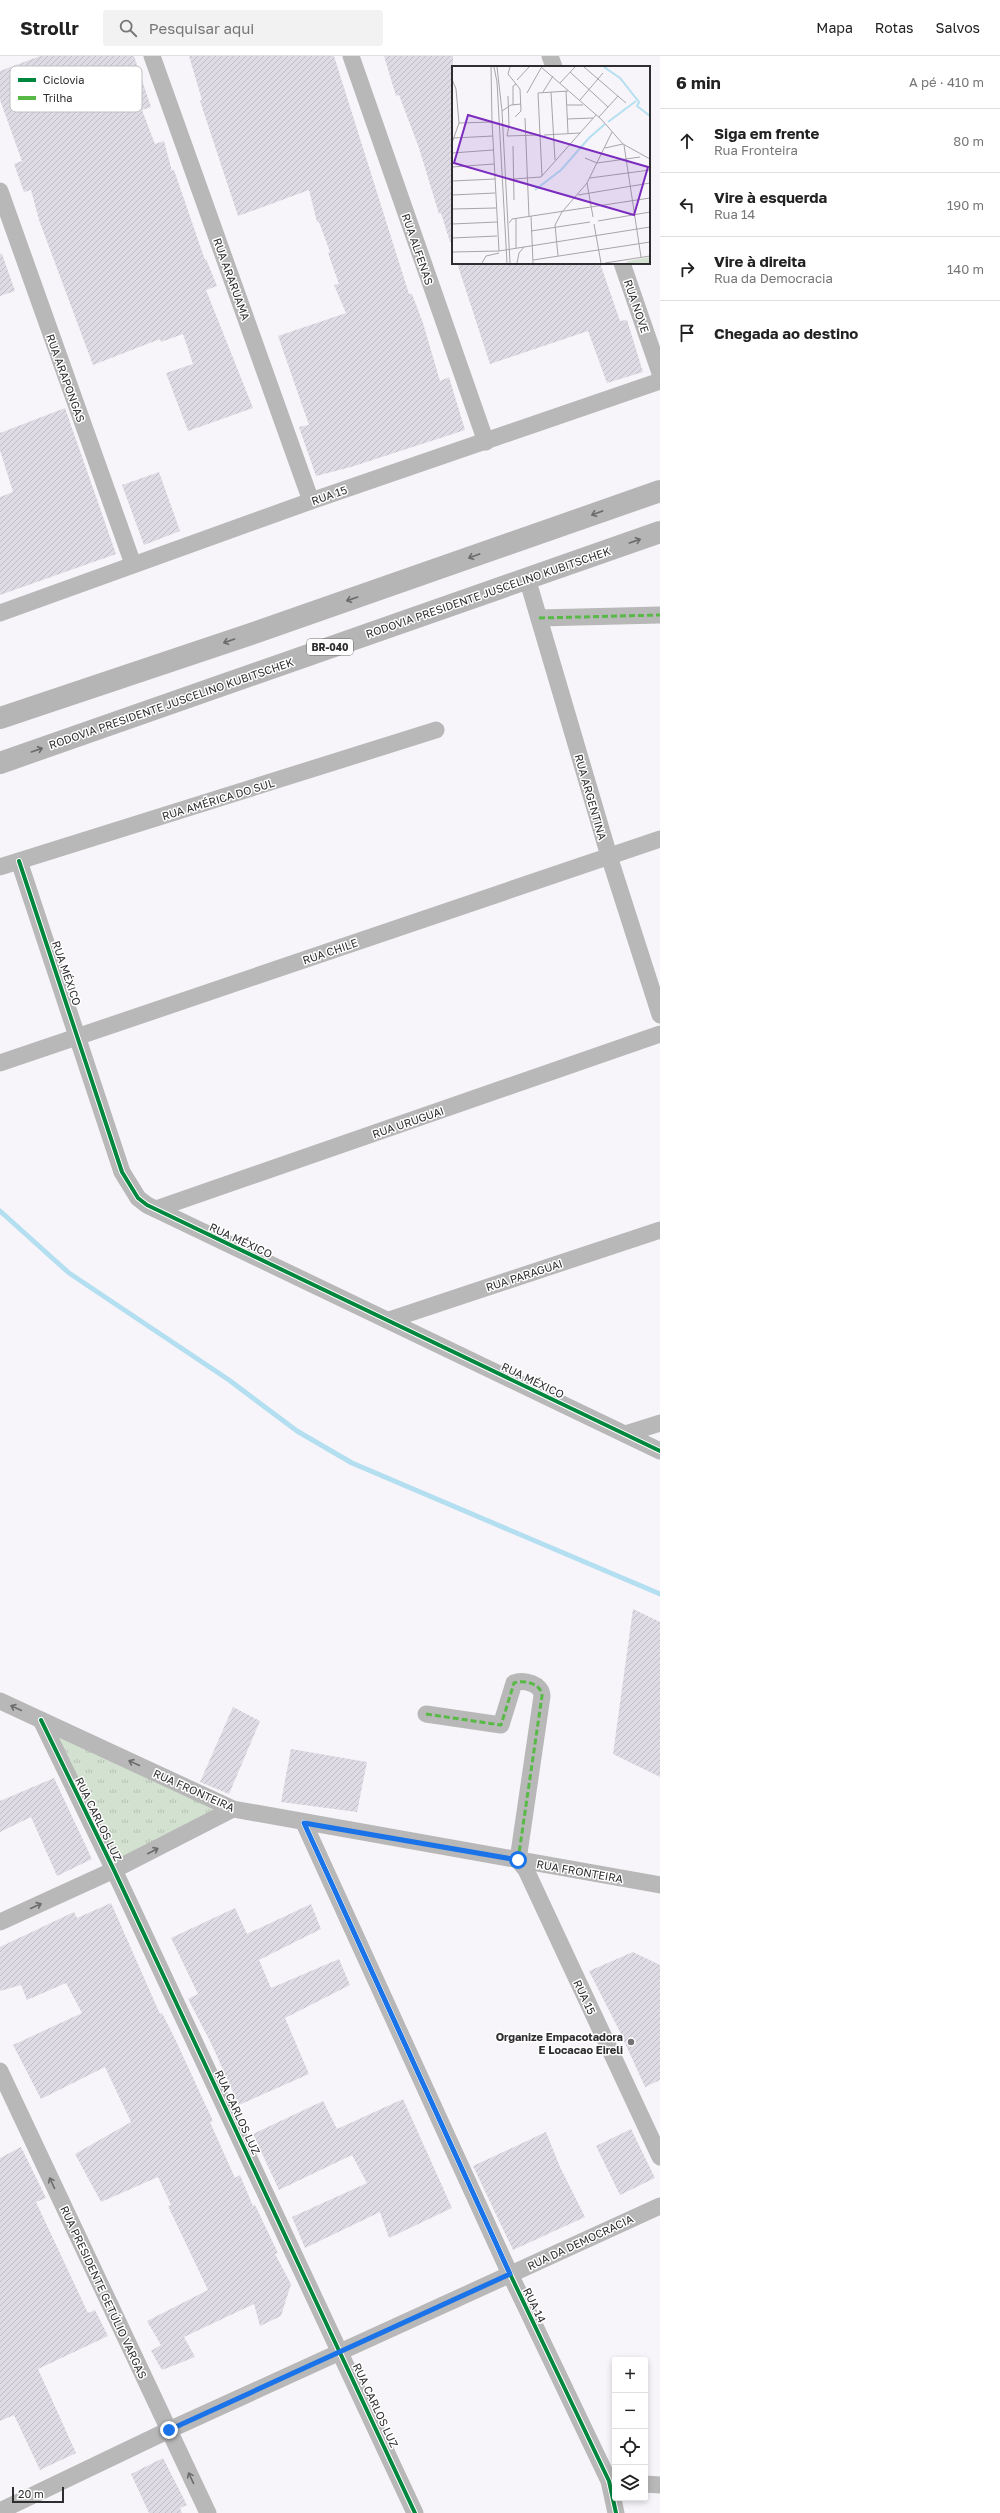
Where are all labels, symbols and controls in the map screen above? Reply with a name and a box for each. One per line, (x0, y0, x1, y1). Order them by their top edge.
search box (103, 10, 383, 46)
text: Strollr (20, 16, 79, 39)
icon: search (117, 17, 139, 39)
text: Pesquisar aqui (149, 19, 254, 37)
text: Mapa (816, 19, 853, 36)
text: Rotas (875, 19, 914, 36)
text: Salvos (936, 19, 980, 36)
legend (10, 66, 142, 112)
inset map (452, 66, 650, 264)
text: 6 min (676, 72, 721, 93)
text: Ciclovia (43, 73, 85, 86)
text: A pé · 410 m (909, 74, 984, 90)
text: Trilha (43, 91, 73, 104)
text: Siga em frente (714, 124, 819, 142)
icon: ahead (676, 130, 698, 152)
text: 80 m (953, 133, 984, 149)
text: Rua Fronteira (714, 142, 798, 158)
text: Vire à esquerda (714, 188, 827, 206)
icon: left (676, 194, 698, 216)
text: 190 m (947, 197, 984, 213)
text: Rua 14 (714, 206, 755, 222)
street label: RUA ALFENAS (400, 212, 436, 286)
street label: RUA ARARUAMA (211, 236, 253, 323)
text: Vire à direita (714, 252, 806, 270)
icon: right (676, 258, 698, 280)
text: 140 m (947, 261, 984, 277)
text: Rua da Democracia (714, 270, 833, 286)
street label: RUA NOVE (622, 278, 652, 335)
icon: arrive (676, 322, 698, 344)
text: Chegada ao destino (714, 324, 858, 342)
street label: RUA ARAPONGAS (44, 332, 88, 424)
street label: RUA 15 (309, 483, 349, 507)
one-way arrow (590, 510, 603, 517)
one-way arrow (628, 537, 641, 544)
street label: RODOVIA PRESIDENTE JUSCELINO KUBITSCHEK (364, 544, 612, 640)
one-way arrow (469, 553, 481, 561)
one-way arrow (345, 596, 358, 603)
one-way arrow (223, 638, 235, 646)
road number: BR-040 (307, 639, 353, 655)
street label: RODOVIA PRESIDENTE JUSCELINO KUBITSCHEK (47, 655, 295, 751)
one-way arrow (30, 746, 42, 754)
street label: RUA ARGENTINA (573, 752, 610, 842)
street label: RUA AMÉRICA DO SUL (160, 775, 277, 822)
street label: RUA CHILE (301, 935, 360, 967)
street label: RUA MÉXICO (50, 939, 84, 1007)
street label: RUA URUGUAI (370, 1104, 446, 1140)
street label: RUA MÉXICO (208, 1220, 274, 1260)
street label: RUA PARAGUAI (484, 1256, 564, 1294)
street label: RUA MÉXICO (500, 1359, 566, 1401)
one-way arrow (10, 1704, 22, 1711)
one-way arrow (128, 1759, 140, 1766)
street label: RUA FRONTEIRA (151, 1766, 237, 1814)
street label: RUA CARLOS LUZ (73, 1775, 125, 1863)
one-way arrow (147, 1846, 159, 1854)
route start (509, 1851, 527, 1869)
street label: RUA FRONTEIRA (536, 1857, 625, 1885)
one-way arrow (29, 1902, 41, 1909)
street label: RUA 15 (571, 1978, 599, 2016)
place label: Organize Empacotadora E Locacao Eireli (496, 2030, 623, 2056)
marker: Organize Empacotadora E Locacao Eireli (626, 2037, 636, 2047)
street label: RUA CARLOS LUZ (213, 2068, 263, 2157)
one-way arrow (48, 2177, 55, 2189)
street label: RUA PRESIDENTE GETÚLIO VARGAS (58, 2204, 150, 2380)
street label: RUA DA DEMOCRACIA (525, 2211, 636, 2272)
street label: RUA 14 (521, 2285, 549, 2325)
map controls (612, 2357, 648, 2501)
button: + (612, 2357, 648, 2393)
street label: RUA CARLOS LUZ (351, 2361, 401, 2450)
button: − (612, 2393, 648, 2429)
route end (160, 2421, 178, 2439)
button: locate (612, 2429, 648, 2465)
button: layers (612, 2465, 648, 2501)
one-way arrow (187, 2472, 195, 2484)
scale bar (12, 2485, 64, 2504)
text: 20 m (18, 2487, 44, 2500)

